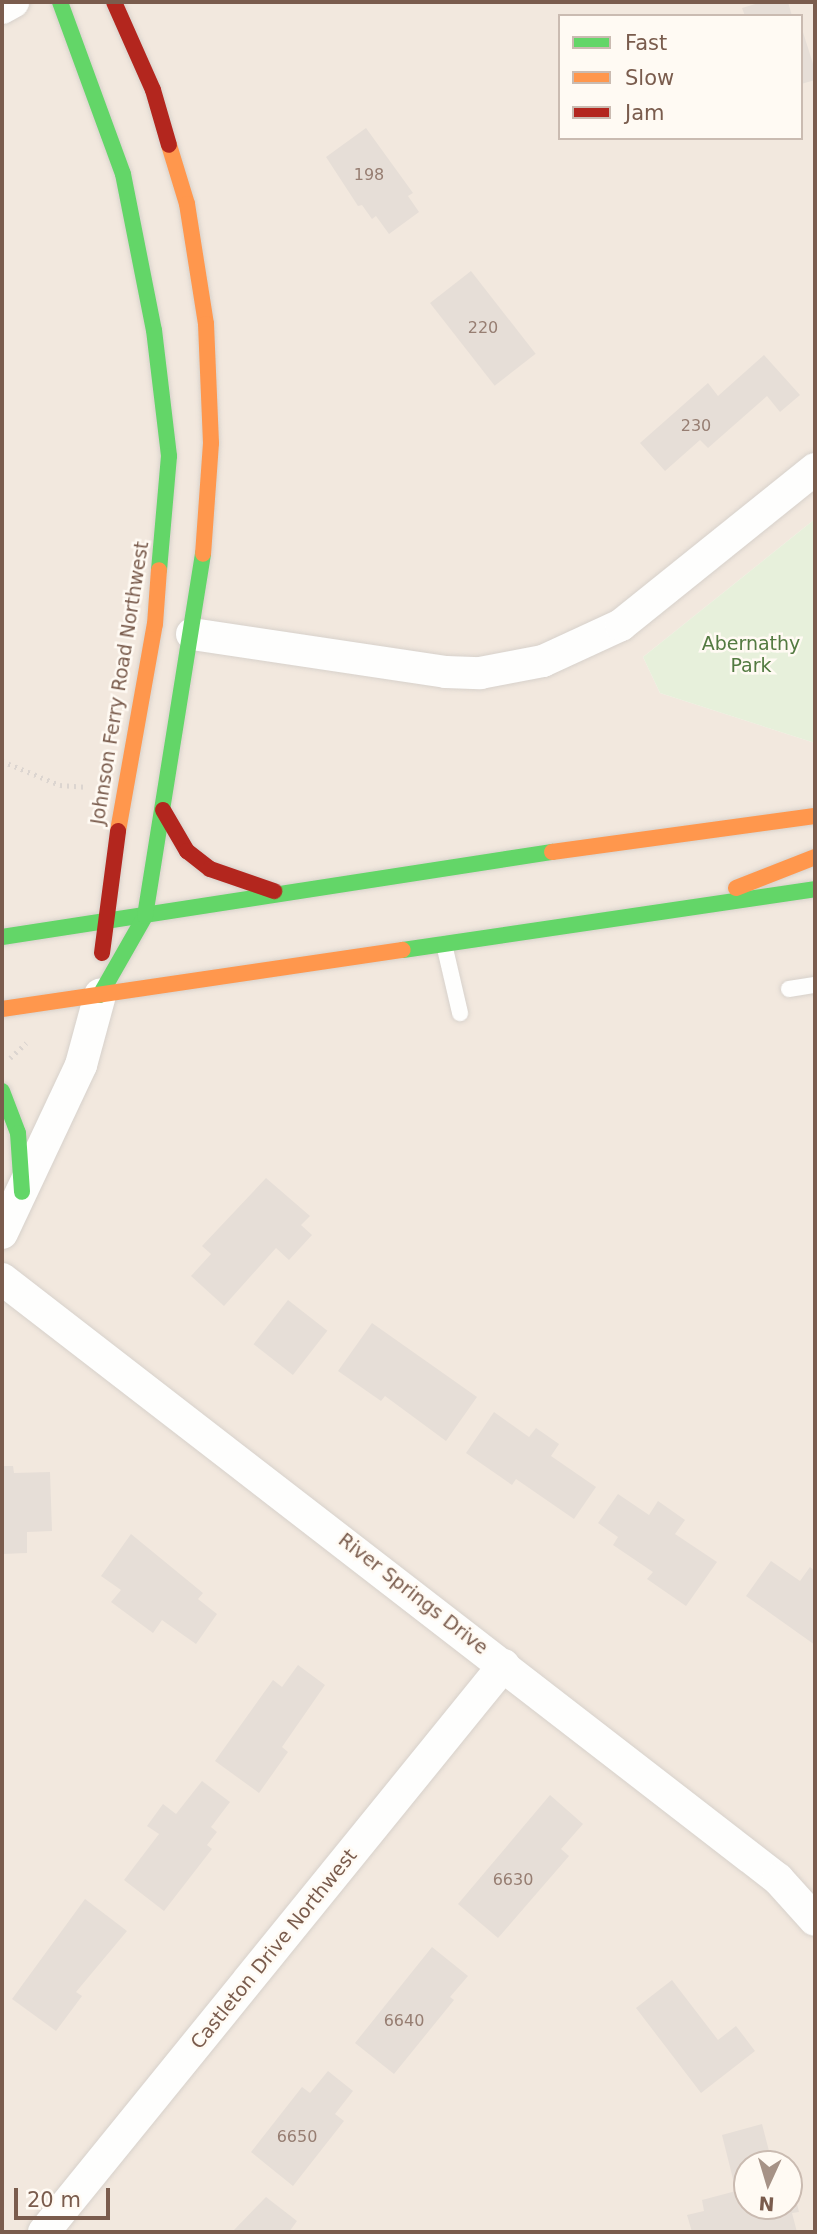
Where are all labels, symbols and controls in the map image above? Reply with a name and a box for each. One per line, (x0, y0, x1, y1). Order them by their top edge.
legend (558, 14, 803, 140)
text: Fast (625, 31, 667, 55)
text: Slow (625, 66, 674, 90)
text: Jam (625, 101, 665, 125)
house number: 198 (354, 165, 384, 185)
house number: 220 (468, 318, 498, 338)
house number: 230 (681, 416, 711, 436)
street label: Johnson Ferry Road Northwest (86, 540, 154, 826)
park label: Abernathy Park (702, 633, 800, 677)
street label: River Springs Drive (334, 1529, 492, 1659)
street label: Castleton Drive Northwest (186, 1844, 362, 2054)
house number: 6630 (493, 1870, 533, 1890)
house number: 6640 (384, 2011, 424, 2031)
house number: 6650 (277, 2127, 317, 2147)
north arrow (733, 2150, 803, 2220)
scale bar (18, 2174, 114, 2218)
text: 20 m (27, 2188, 81, 2212)
text: N (758, 2192, 775, 2215)

